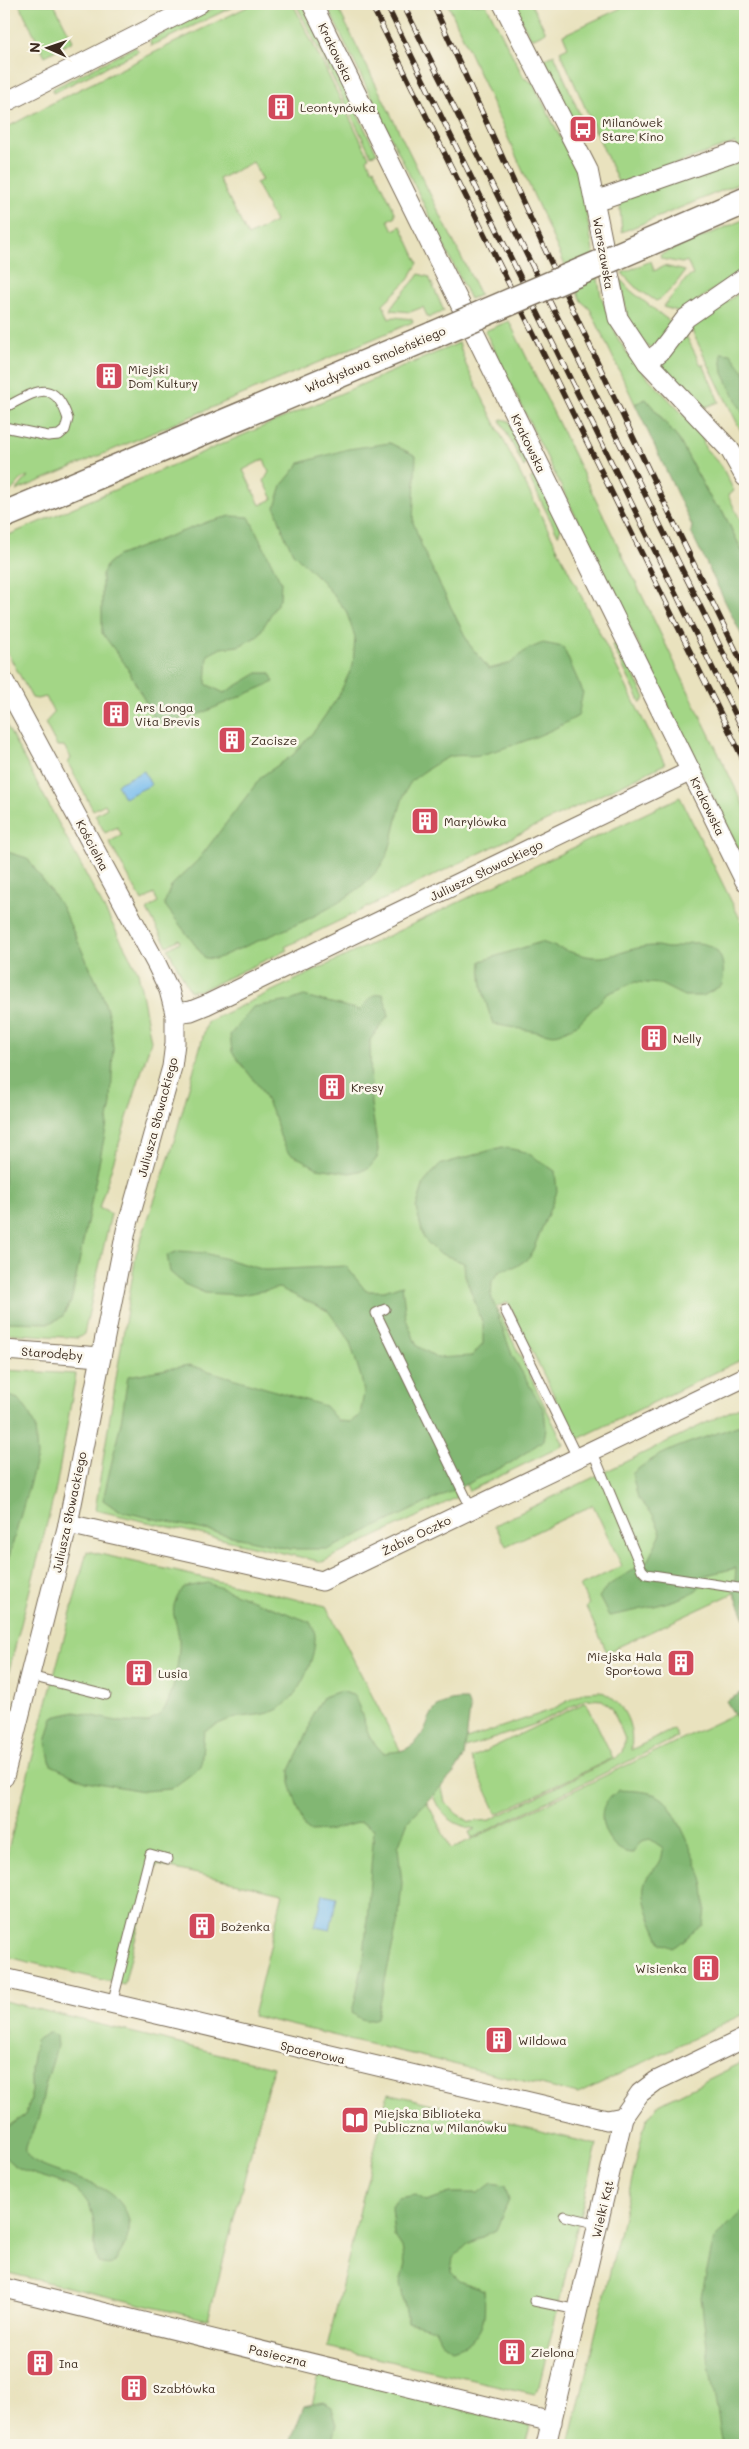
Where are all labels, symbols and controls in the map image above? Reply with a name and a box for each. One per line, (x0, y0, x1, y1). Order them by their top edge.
street label: Krakowska (315, 20, 357, 84)
north arrow (22, 22, 72, 72)
text: N (25, 42, 44, 53)
building icon: Leontynówka (266, 92, 296, 122)
place label: Leontynówka (300, 99, 376, 115)
bus stop icon: Milanówek Stare Kino (568, 114, 598, 144)
place label: Milanówek Stare Kino (602, 114, 664, 144)
street label: Warszawska (590, 216, 618, 290)
street label: Władysława Smoleńskiego (302, 322, 448, 396)
building icon: Miejski Dom Kultury (94, 361, 124, 391)
place label: Miejski Dom Kultury (128, 361, 198, 391)
street label: Krakowska (508, 411, 550, 475)
building icon: Ars Longa Vita Brevis (101, 699, 131, 729)
place label: Ars Longa Vita Brevis (135, 699, 200, 729)
building icon: Zacisze (217, 725, 247, 755)
place label: Zacisze (251, 732, 297, 748)
street label: Krakowska (687, 774, 729, 838)
building icon: Marylówka (410, 806, 440, 836)
place label: Marylówka (444, 813, 507, 829)
street label: Kościelna (73, 817, 113, 873)
street label: Juliusza Słowackiego (427, 836, 545, 904)
building icon: Nelly (639, 1023, 669, 1053)
place label: Nelly (673, 1030, 702, 1046)
street label: Juliusza Słowackiego (133, 1055, 181, 1179)
building icon: Kresy (317, 1072, 347, 1102)
place label: Kresy (351, 1079, 384, 1095)
street label: Starodęby (21, 1343, 83, 1363)
street label: Juliusza Słowackiego (48, 1450, 90, 1574)
street label: Żabie Oczko (379, 1511, 453, 1559)
place label: Miejska Hala Sportowa (587, 1648, 662, 1678)
building icon: Miejska Hala Sportowa (666, 1648, 696, 1678)
building icon: Lusia (124, 1658, 154, 1688)
place label: Lusia (158, 1665, 188, 1681)
building icon: Bożenka (187, 1911, 217, 1941)
place label: Bożenka (221, 1918, 270, 1934)
building icon: Wisienka (691, 1953, 721, 1983)
place label: Wisienka (635, 1960, 687, 1976)
building icon: Wildowa (484, 2025, 514, 2055)
place label: Wildowa (518, 2032, 567, 2048)
street label: Spacerowa (279, 2037, 347, 2067)
library icon: Miejska Biblioteka Publiczna w Milanówku (340, 2105, 370, 2135)
place label: Miejska Biblioteka Publiczna w Milanówku (374, 2105, 507, 2135)
street label: Wielki Kąt (588, 2179, 616, 2239)
building icon: Zielona (497, 2337, 527, 2367)
street label: Pasieczna (247, 2340, 309, 2370)
place label: Zielona (531, 2344, 574, 2360)
building icon: Ina (25, 2348, 55, 2378)
place label: Ina (59, 2355, 78, 2371)
building icon: Szabłówka (119, 2373, 149, 2403)
place label: Szabłówka (153, 2380, 216, 2396)

